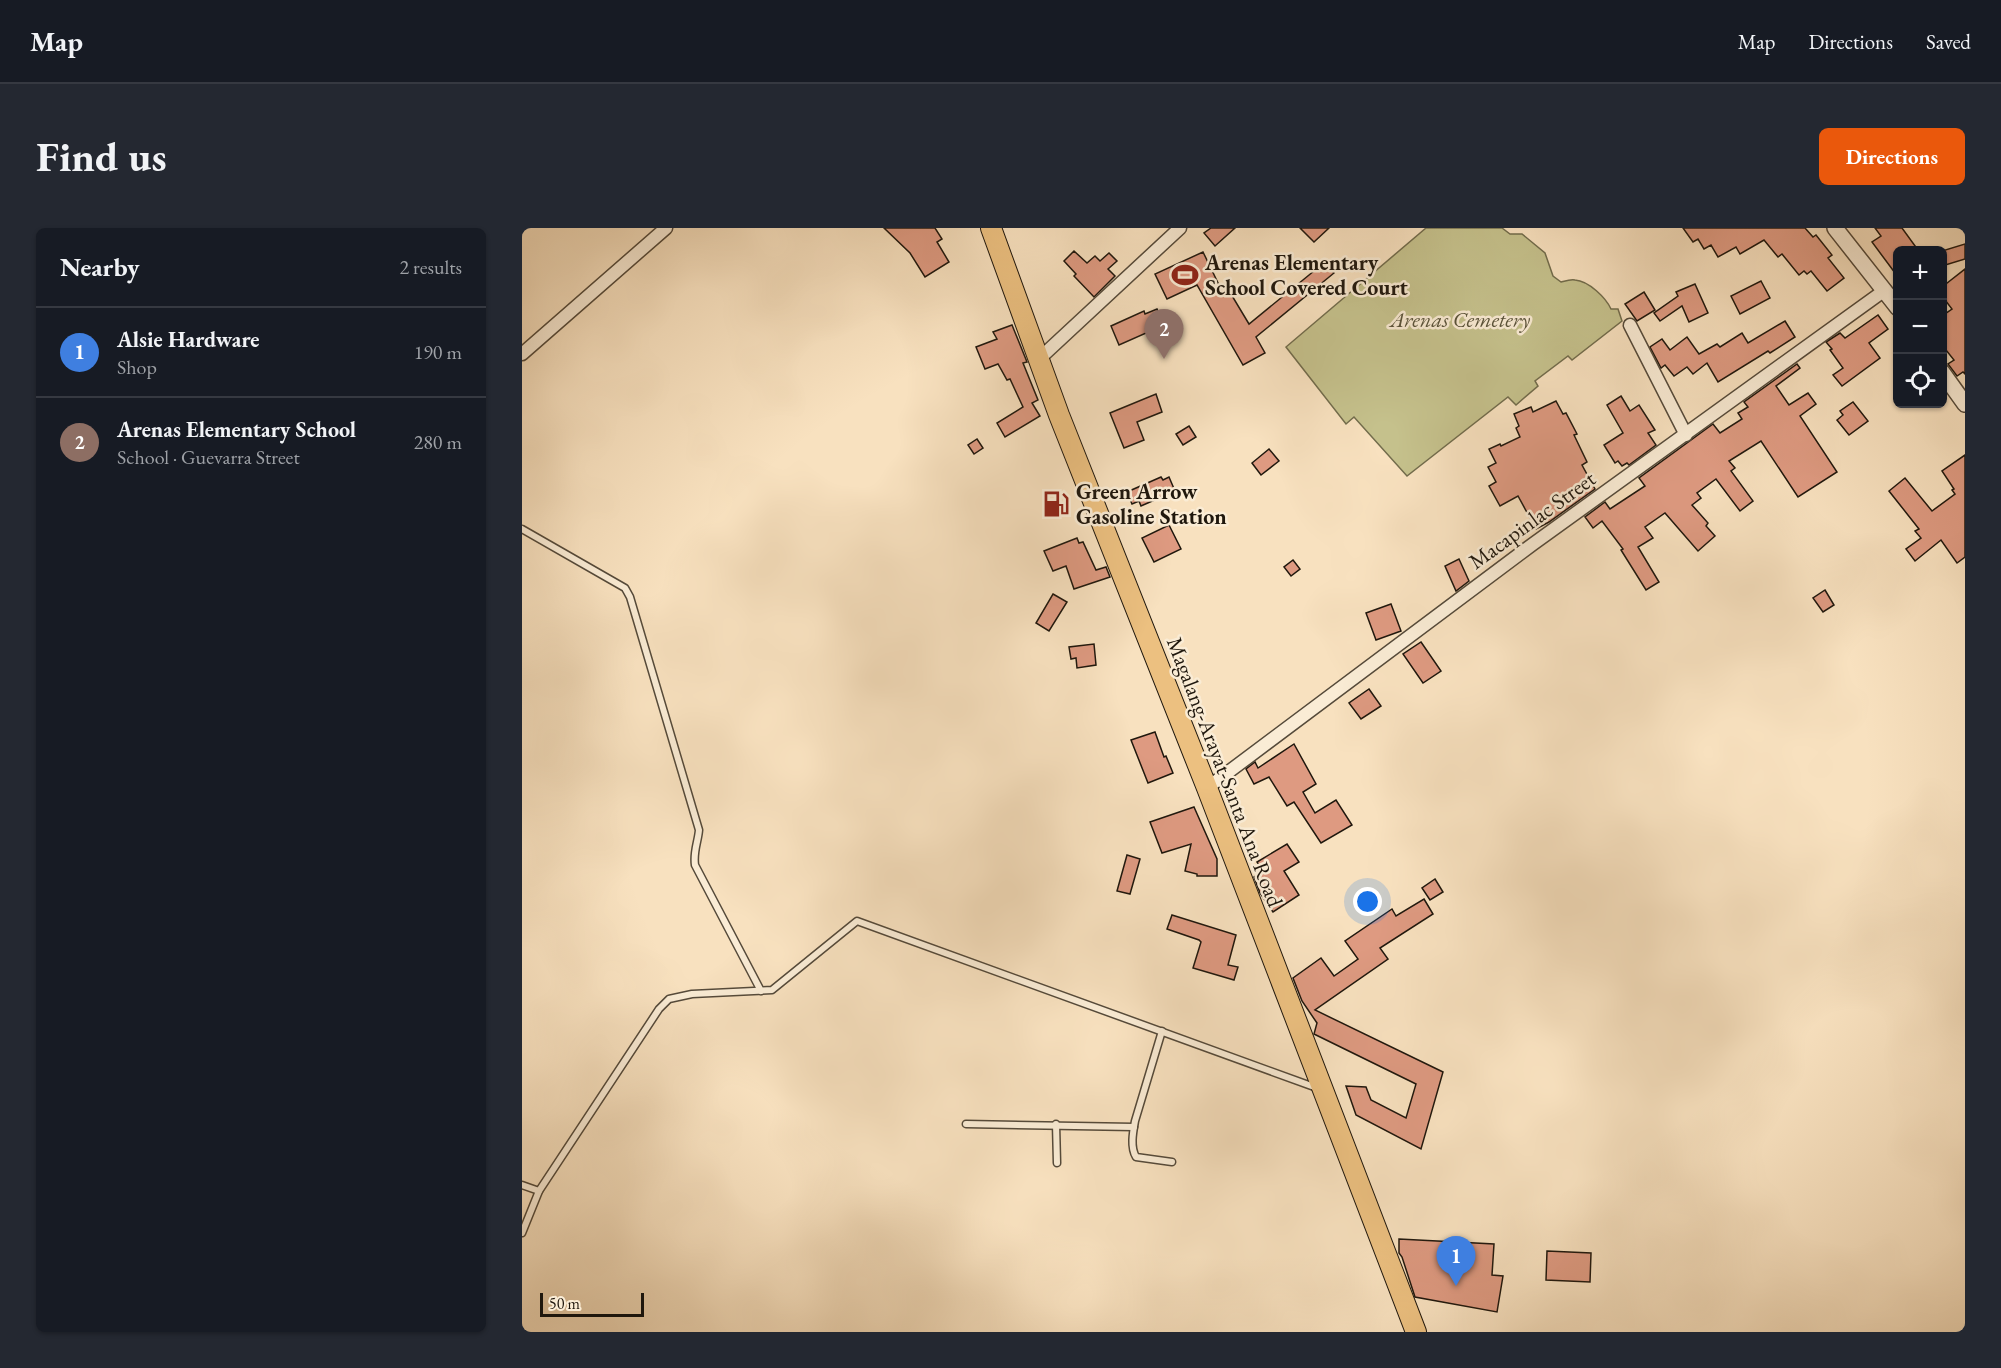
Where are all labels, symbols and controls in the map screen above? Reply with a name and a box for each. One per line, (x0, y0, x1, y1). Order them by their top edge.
text: Map (30, 23, 83, 59)
text: Map (1738, 28, 1775, 55)
text: Directions (1808, 28, 1893, 55)
text: Saved (1926, 28, 1971, 55)
button: Directions (1819, 128, 1965, 185)
text: Find us (36, 129, 167, 184)
map controls (1893, 246, 1947, 408)
button: + (1893, 246, 1947, 300)
place label: Arenas Elementary School Covered Court (1204, 248, 1409, 302)
text: Nearby (60, 250, 140, 284)
text: 2 results (399, 254, 462, 280)
sports icon: Arenas Elementary School Covered Court (1170, 260, 1200, 290)
button: − (1893, 300, 1947, 354)
park label: Arenas Cemetery (1388, 305, 1530, 334)
pin: 2 (1144, 310, 1184, 359)
text: Alsie Hardware (117, 325, 260, 354)
text: 1 (74, 339, 85, 365)
text: 190 m (414, 339, 462, 365)
text: Shop (117, 354, 157, 380)
button: locate (1893, 354, 1947, 408)
text: Arenas Elementary School (117, 415, 356, 444)
text: 2 (74, 429, 85, 455)
text: 280 m (414, 429, 462, 455)
text: School · Guevarra Street (117, 444, 300, 470)
street label: Macapinlac Street (1463, 464, 1601, 576)
place label: Green Arrow Gasoline Station (1076, 477, 1227, 531)
fuel station icon: Green Arrow Gasoline Station (1041, 489, 1071, 519)
street label: Magalang-Arayat-Santa Ana Road (1160, 633, 1290, 912)
your location (1353, 887, 1382, 916)
pin: 1 (1436, 1236, 1476, 1286)
scale bar (540, 1290, 644, 1318)
text: 50 m (549, 1293, 580, 1314)

